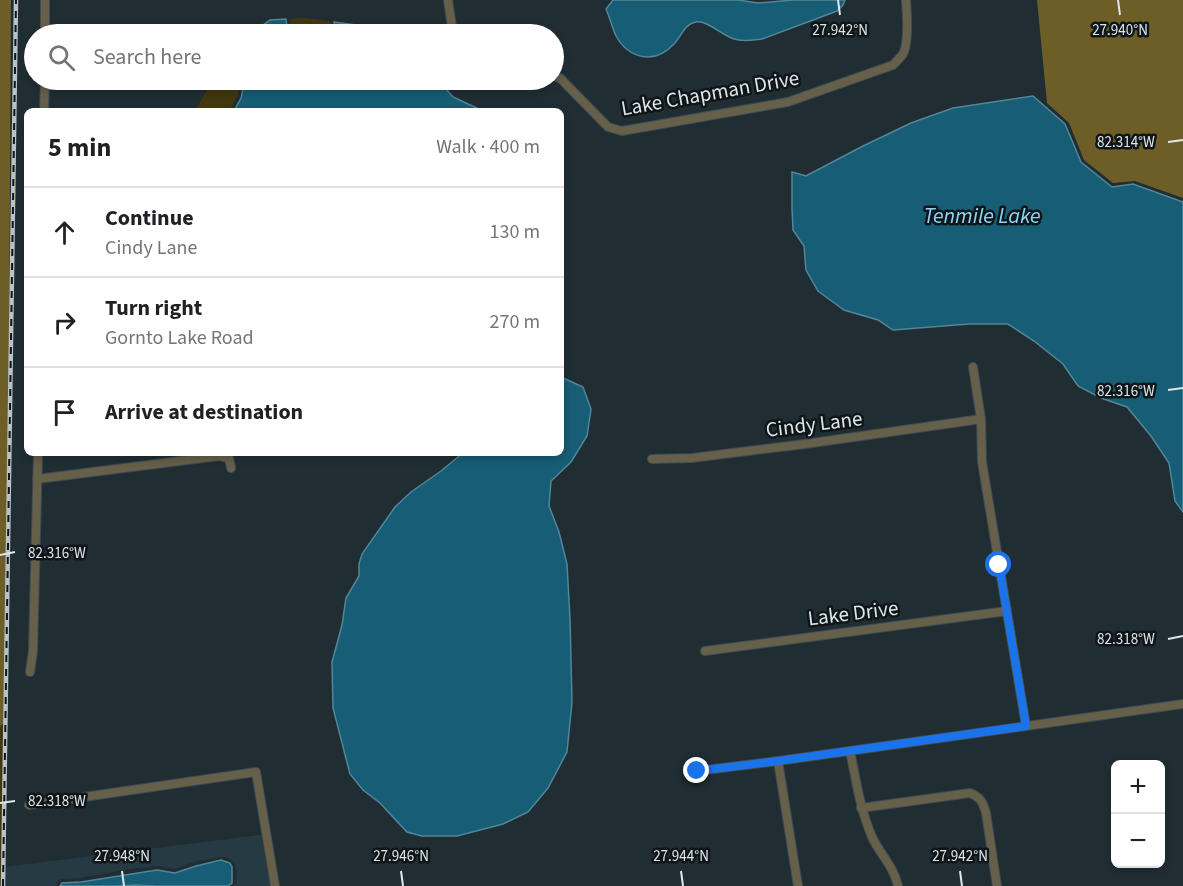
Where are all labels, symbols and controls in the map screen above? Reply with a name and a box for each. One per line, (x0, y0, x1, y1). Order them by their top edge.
text: 27.942°N (812, 20, 868, 41)
text: 27.940°N (1092, 20, 1148, 41)
search box (24, 24, 564, 90)
icon: search (45, 41, 78, 74)
text: Search here (93, 41, 201, 73)
street label: Lake Chapman Drive (619, 63, 801, 123)
text: 5 min (48, 129, 111, 166)
text: 82.314°W (1097, 132, 1155, 153)
text: Walk · 400 m (436, 133, 540, 161)
water label: Tenmile Lake (923, 200, 1041, 232)
text: Continue (105, 202, 194, 234)
icon: ahead (48, 216, 81, 249)
text: 130 m (490, 218, 540, 246)
text: Cindy Lane (105, 234, 197, 262)
text: Turn right (105, 292, 202, 324)
icon: right (48, 306, 81, 339)
text: 270 m (490, 308, 540, 336)
text: Gornto Lake Road (105, 324, 254, 352)
text: 82.316°W (1097, 381, 1155, 402)
icon: arrive (48, 396, 81, 429)
text: Arrive at destination (105, 396, 303, 428)
street label: Cindy Lane (764, 403, 864, 445)
text: 82.316°W (28, 543, 86, 564)
route start (985, 551, 1011, 577)
street label: Lake Drive (806, 593, 900, 633)
text: 82.318°W (1097, 629, 1155, 650)
route end (683, 757, 709, 783)
map controls (1111, 760, 1165, 868)
button: + (1111, 760, 1165, 814)
text: 82.318°W (28, 791, 86, 812)
button: − (1111, 814, 1165, 868)
text: 27.948°N (94, 846, 150, 867)
text: 27.946°N (373, 846, 429, 867)
text: 27.944°N (653, 846, 709, 867)
text: 27.942°N (932, 846, 988, 867)

